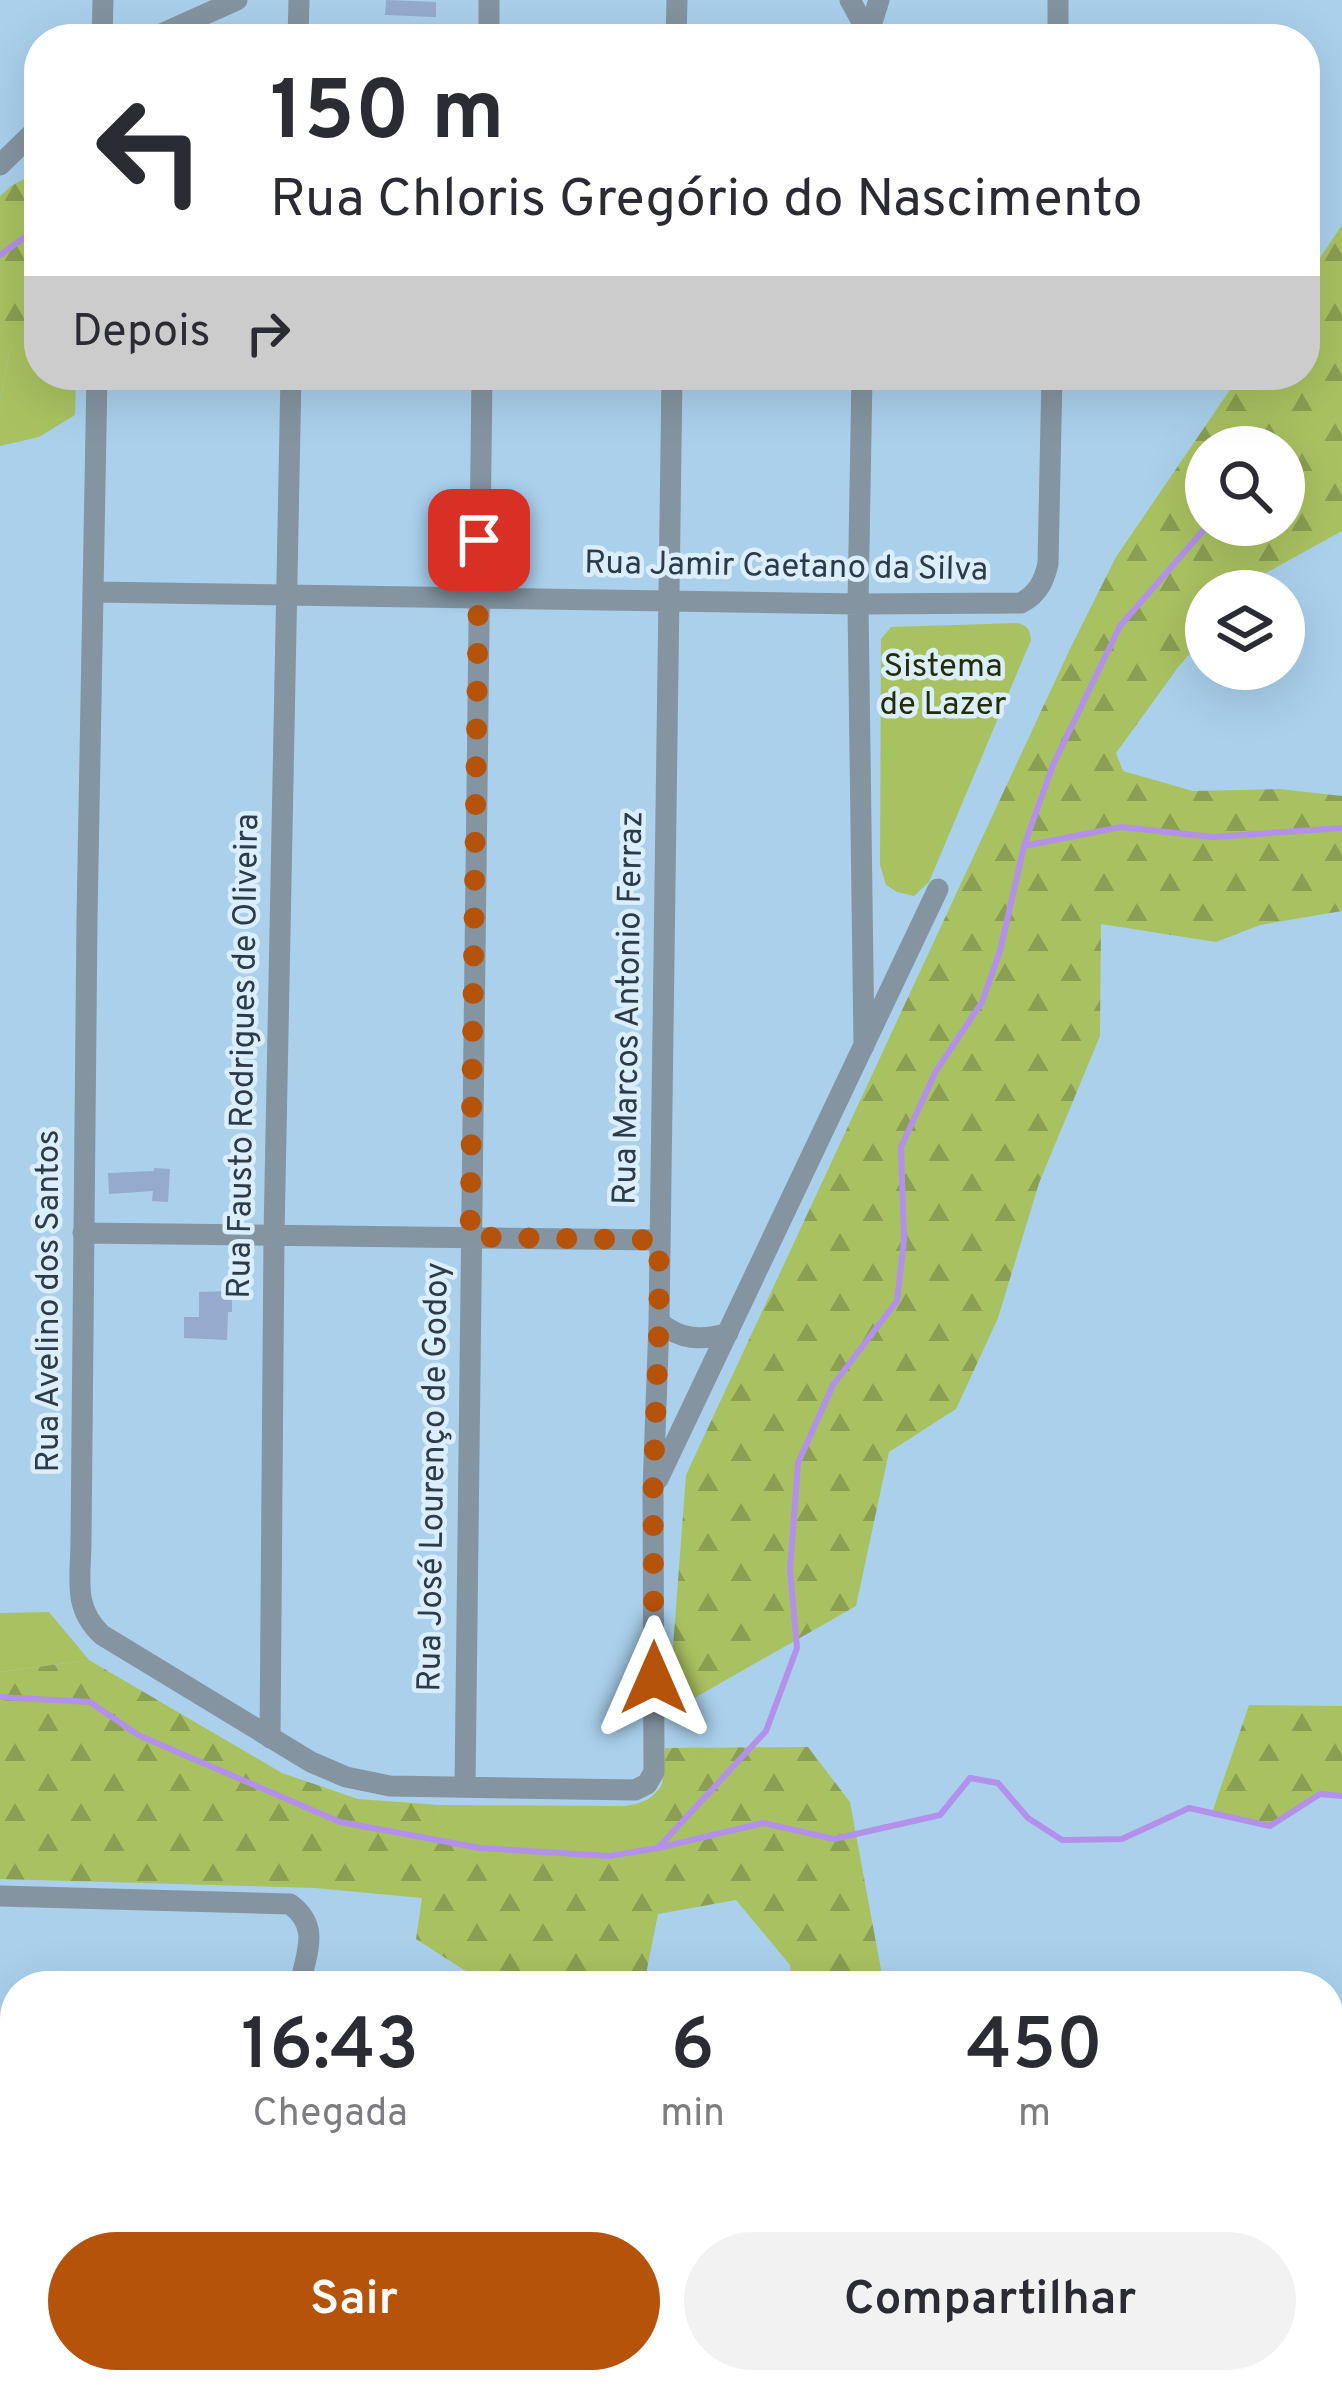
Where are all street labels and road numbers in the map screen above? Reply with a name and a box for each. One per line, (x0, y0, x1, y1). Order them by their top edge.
street label: Rua Jamir Caetano da Silva (584, 543, 988, 593)
street label: Rua Marcos Antonio Ferraz (606, 810, 654, 1206)
street label: Rua Fausto Rodrigues de Oliveira (220, 813, 270, 1299)
street label: Rua Avelino dos Santos (29, 1130, 71, 1472)
street label: Rua José Lourenço de Godoy (410, 1262, 460, 1692)

